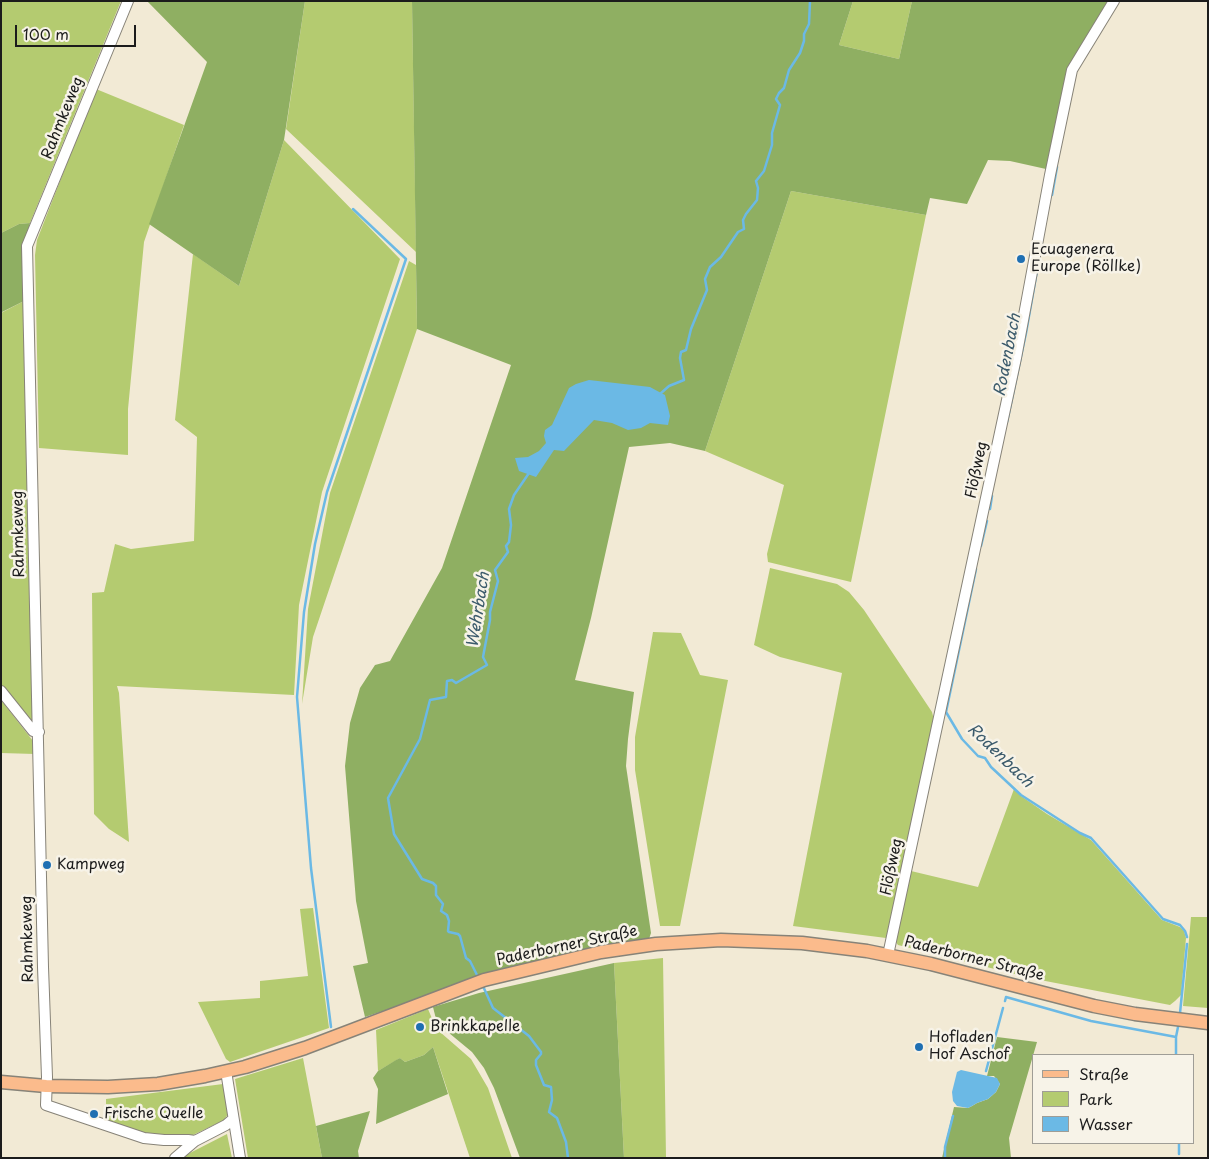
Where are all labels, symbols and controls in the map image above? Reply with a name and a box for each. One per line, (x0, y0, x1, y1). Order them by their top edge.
scale bar (18, 15, 139, 47)
text: 100 m (23, 22, 69, 45)
street label: Rahmkeweg (38, 74, 88, 162)
place label: Ecuagenera Europe (Röllke) (1031, 241, 1141, 276)
marker: Ecuagenera Europe (Röllke) (1015, 253, 1027, 265)
water label: Rodenbach (991, 312, 1025, 398)
street label: Flößweg (962, 440, 992, 500)
street label: Rahmkeweg (9, 490, 29, 578)
water label: Wehrbach (464, 571, 494, 649)
water label: Rodenbach (963, 720, 1037, 792)
street label: Flößweg (877, 837, 907, 897)
place label: Kampweg (57, 856, 125, 874)
marker: Kampweg (41, 859, 53, 871)
street label: Rahmkeweg (18, 895, 38, 983)
street label: Paderborner Straße (495, 922, 639, 970)
street label: Paderborner Straße (902, 933, 1046, 985)
place label: Brinkkapelle (430, 1018, 520, 1036)
marker: Brinkkapelle (414, 1021, 426, 1033)
place label: Hofladen Hof Aschof (929, 1029, 1009, 1064)
marker: Hofladen Hof Aschof (913, 1041, 925, 1053)
legend (1032, 1054, 1194, 1144)
text: Straße (1079, 1062, 1129, 1085)
text: Park (1079, 1087, 1113, 1110)
place label: Frische Quelle (104, 1105, 204, 1123)
marker: Frische Quelle (88, 1108, 100, 1120)
text: Wasser (1079, 1112, 1132, 1135)

